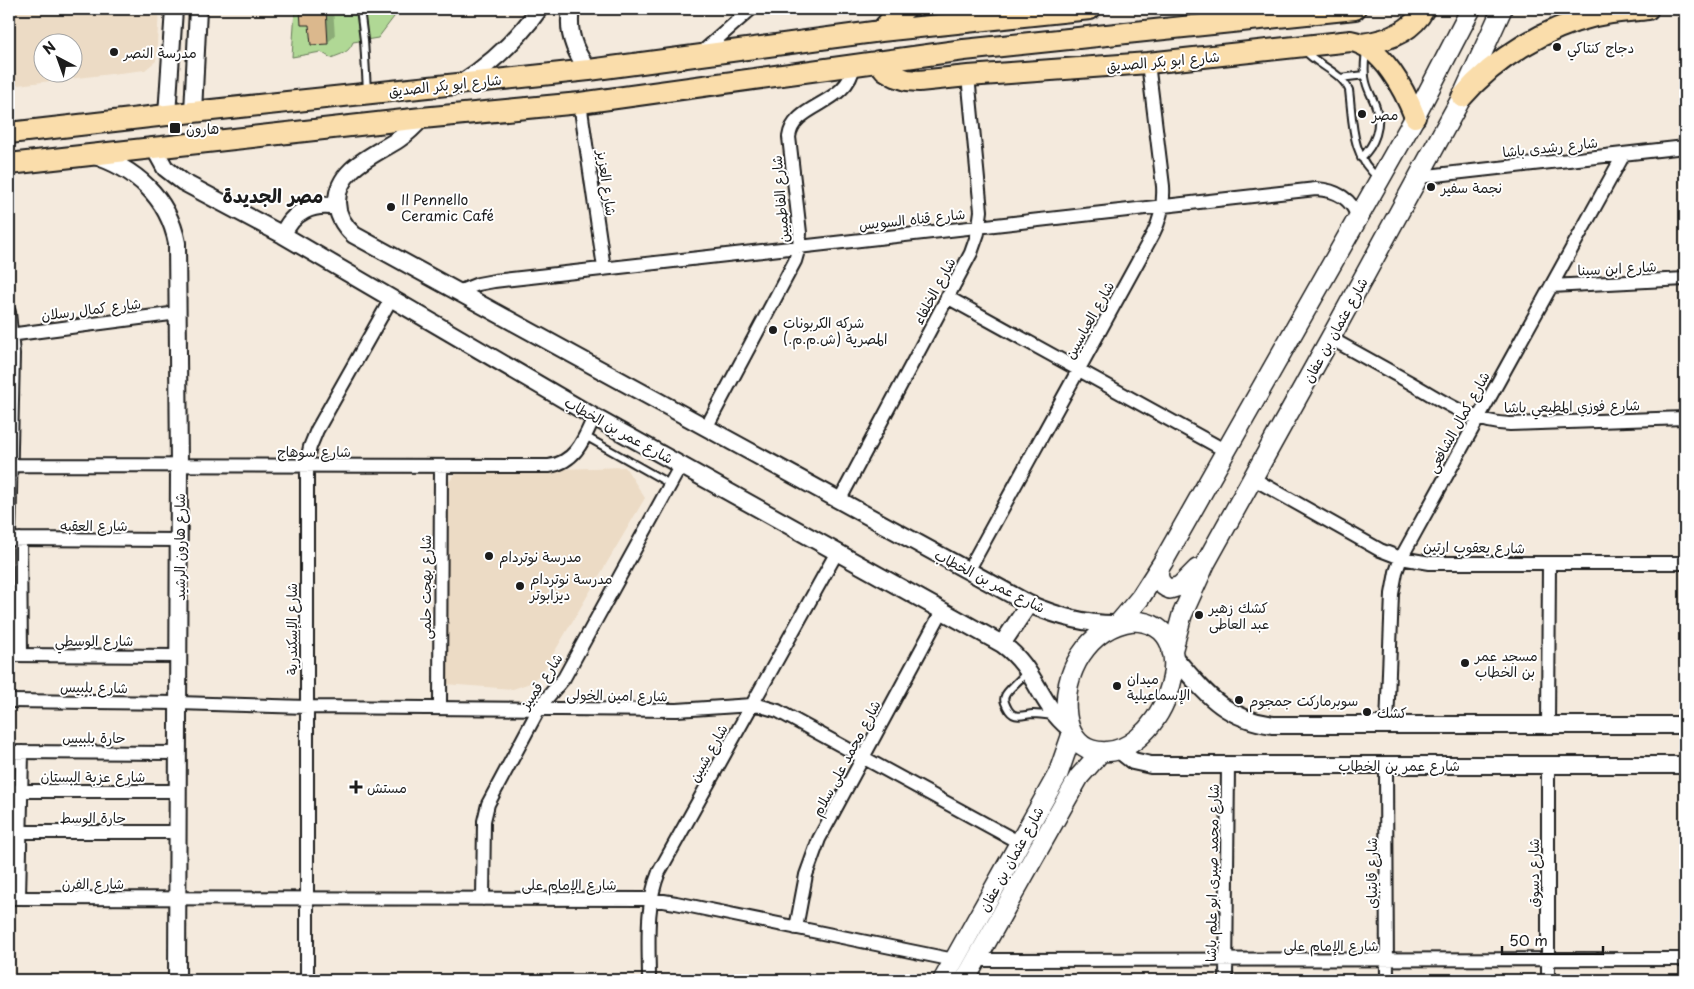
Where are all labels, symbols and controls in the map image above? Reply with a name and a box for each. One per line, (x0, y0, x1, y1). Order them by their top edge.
north arrow (32, 32, 82, 82)
text: N (38, 36, 60, 59)
place label: دجاج كنتاكي (1567, 37, 1634, 61)
marker: دجاج كنتاكي (1551, 41, 1563, 53)
place label: مدرسة النصر (123, 42, 197, 63)
marker: مدرسة النصر (108, 46, 120, 58)
street label: شارع ابو بكر الصديق (1106, 46, 1220, 76)
street label: شارع ابو بكر الصديق (388, 69, 502, 101)
place label: مصر (1371, 104, 1398, 125)
marker: مصر (1356, 108, 1368, 120)
place label: هارون (186, 118, 219, 139)
marker: هارون (168, 121, 182, 135)
street label: شارع رشدى باشا (1501, 132, 1599, 162)
street label: شارع العزيز (592, 148, 622, 217)
street label: شارع الفاطميين (766, 154, 794, 244)
place label: نجمة سفير (1440, 177, 1502, 198)
district label: مصر الجديدة (223, 181, 323, 209)
marker: نجمة سفير (1425, 181, 1437, 193)
place label: Il Pennello Ceramic Café (401, 189, 494, 226)
marker: Il Pennello Ceramic Café (385, 201, 397, 213)
street label: شارع قناه السويس (858, 203, 966, 235)
street label: شارع الخلفاء (908, 254, 960, 328)
street label: شارع ابن سينا (1577, 255, 1657, 281)
street label: شارع عثمان بن عفان (1297, 274, 1373, 386)
street label: شارع العباسيين (1059, 277, 1119, 363)
street label: شارع كمال رسلان (40, 292, 142, 326)
place label: شركه الكربونات المصرية (ش.م.م.) (783, 312, 888, 350)
marker: شركه الكربونات المصرية (ش.م.م.) (767, 324, 779, 336)
street label: شارع كمال الشافعى (1421, 368, 1495, 476)
street label: شارع عمر بن الخطاب (561, 391, 677, 469)
street label: شارع فوزي المطيعي باشا (1504, 394, 1640, 421)
street label: شارع سوهاج (277, 441, 351, 462)
street label: شارع هارون الرشيد (169, 493, 190, 601)
street label: شارع العقبه (60, 515, 128, 536)
street label: شارع بهجت حلمى (415, 535, 436, 639)
street label: شارع يعقوب ارتين (1423, 536, 1525, 558)
street label: شارع عمر بن الخطاب (931, 544, 1049, 618)
place label: مدرسة نوتردام (499, 546, 582, 568)
marker: مدرسة نوتردام (483, 550, 495, 562)
place label: مدرسة نوتردام ديزابوتر (529, 568, 613, 605)
marker: مدرسة نوتردام ديزابوتر (514, 580, 526, 592)
street label: شارع الإسكندرية (281, 583, 302, 675)
place label: كشك زهير عبد العاطى (1208, 597, 1269, 634)
marker: كشك زهير عبد العاطى (1193, 609, 1205, 621)
street label: شارع الوسطي (55, 630, 133, 654)
place label: مسجد عمر بن الخطاب (1474, 645, 1538, 682)
street label: شارع قمبيز (514, 649, 567, 714)
marker: مسجد عمر بن الخطاب (1459, 657, 1471, 669)
place label: ميدان الإسماعيلية (1127, 668, 1190, 705)
street label: شارع بلبيس (60, 676, 128, 698)
marker: ميدان الإسماعيلية (1111, 680, 1123, 692)
street label: شارع امين الخولى (566, 684, 668, 706)
place label: سوبرماركت جمجوم (1249, 690, 1358, 713)
marker: سوبرماركت جمجوم (1233, 694, 1245, 706)
street label: شارع محمد على سلام (806, 696, 886, 820)
place label: كشك (1377, 702, 1407, 723)
marker: كشك (1361, 706, 1373, 718)
street label: شارع شبين (683, 720, 733, 786)
street label: حارة بلبيس (62, 727, 126, 748)
street label: شارع عمر بن الخطاب (1338, 755, 1460, 776)
street label: شارع عزبة البستان (41, 766, 145, 787)
place label: مستش (367, 777, 407, 798)
marker: مستش (349, 780, 363, 794)
street label: شارع محمد صبرى ابو علم باشا (1200, 784, 1225, 962)
street label: شارع عثمان بن عفان (973, 803, 1049, 915)
street label: حارة الوسط (60, 807, 126, 828)
street label: شارع قايتباى (1361, 837, 1382, 909)
street label: شارع دسوق (1523, 838, 1544, 908)
street label: شارع الفرن (62, 873, 124, 894)
street label: شارع الإمام على (521, 874, 617, 896)
scale bar (1502, 924, 1603, 956)
text: 50 m (1509, 928, 1548, 951)
street label: شارع الإمام على (1283, 935, 1379, 957)

